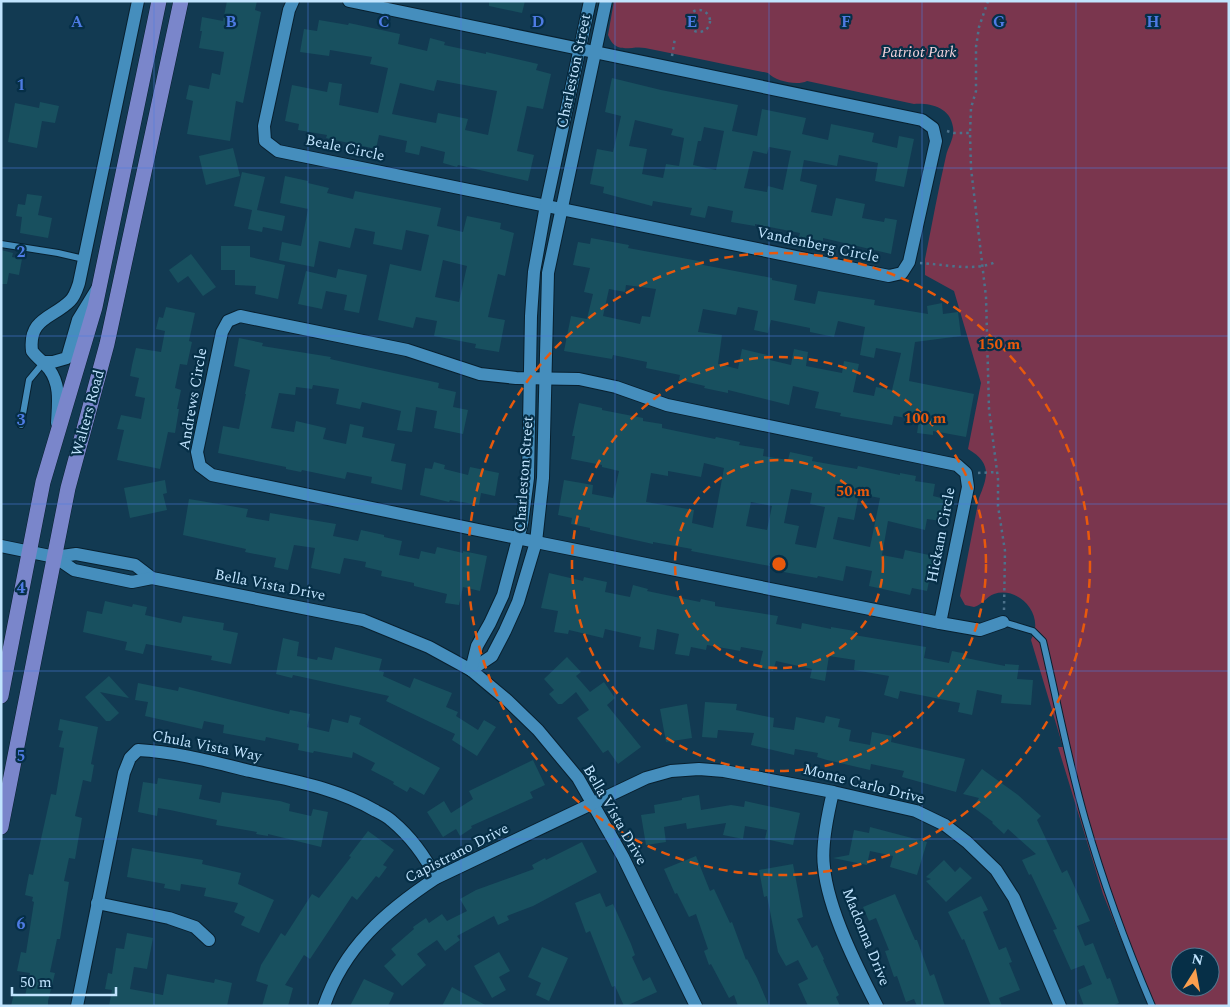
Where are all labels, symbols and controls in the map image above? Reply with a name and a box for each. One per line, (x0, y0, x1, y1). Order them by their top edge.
text: A (71, 10, 84, 34)
text: B (225, 10, 237, 34)
text: C (378, 10, 390, 34)
text: D (532, 10, 545, 34)
text: E (687, 10, 697, 34)
text: F (841, 10, 851, 34)
text: G (993, 10, 1005, 34)
text: H (1146, 10, 1160, 34)
street label: Charleston Street (551, 12, 597, 130)
park label: Patriot Park (882, 41, 956, 64)
text: 1 (17, 73, 25, 97)
street label: Beale Circle (303, 128, 387, 168)
street label: Vandenberg Circle (755, 221, 881, 269)
text: 2 (17, 240, 26, 264)
text: 150 m (978, 333, 1021, 356)
street label: Andrews Circle (173, 346, 213, 452)
street label: Walters Road (65, 367, 111, 459)
text: 100 m (904, 407, 947, 430)
text: 3 (17, 408, 26, 432)
street label: Charleston Street (508, 415, 540, 533)
text: 50 m (836, 480, 871, 503)
street label: Hickam Circle (920, 485, 962, 585)
centre of rings (770, 555, 788, 573)
street label: Bella Vista Drive (213, 563, 327, 607)
text: 4 (17, 576, 26, 600)
street label: Chula Vista Way (150, 724, 264, 768)
text: 5 (17, 744, 25, 768)
street label: Monte Carlo Drive (801, 758, 927, 810)
street label: Bella Vista Drive (577, 761, 653, 869)
street label: Capistrano Drive (401, 817, 513, 889)
street label: Madonna Drive (836, 885, 896, 989)
text: 6 (17, 912, 26, 936)
north arrow (1170, 947, 1220, 997)
text: N (1190, 948, 1205, 971)
scale bar (12, 964, 116, 996)
text: 50 m (20, 971, 52, 994)

